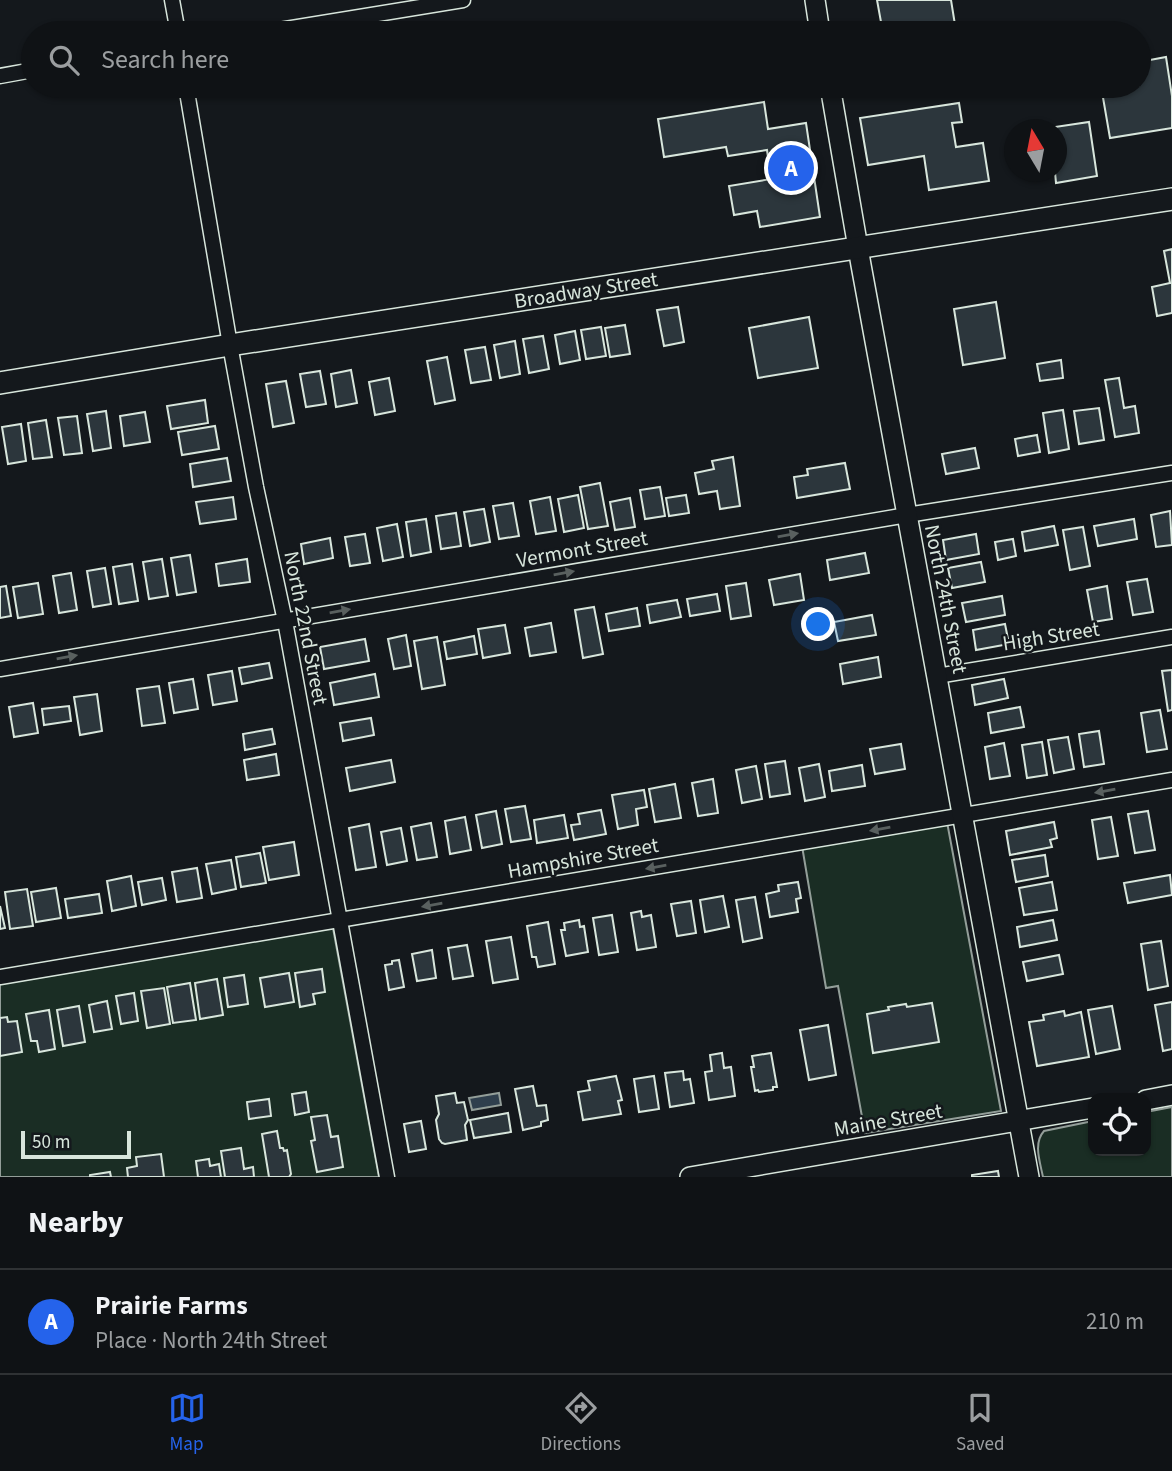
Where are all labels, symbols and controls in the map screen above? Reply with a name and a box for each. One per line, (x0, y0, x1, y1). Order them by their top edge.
search box (21, 21, 1151, 98)
icon: search (45, 41, 83, 79)
text: Search here (101, 41, 229, 78)
north arrow (1004, 119, 1067, 182)
pin: A (768, 142, 814, 194)
street label: Broadway Street (512, 264, 660, 316)
street label: North 24th Street (917, 522, 975, 676)
street label: Vermont Street (514, 523, 650, 575)
one-way arrow (778, 529, 800, 540)
street label: North 22nd Street (276, 549, 336, 707)
one-way arrow (553, 567, 575, 578)
one-way arrow (329, 606, 351, 617)
your location (801, 607, 835, 641)
street label: High Street (1000, 614, 1102, 658)
one-way arrow (56, 651, 78, 662)
one-way arrow (1094, 786, 1116, 797)
one-way arrow (869, 824, 891, 835)
street label: Hampshire Street (505, 830, 661, 886)
one-way arrow (645, 862, 667, 873)
one-way arrow (421, 900, 443, 911)
map controls (1088, 1093, 1151, 1156)
button: locate (1088, 1093, 1151, 1156)
street label: Maine Street (831, 1096, 945, 1144)
scale bar (21, 1128, 131, 1160)
text: 50 m (32, 1129, 70, 1156)
text: Nearby (28, 1201, 123, 1244)
text: Prairie Farms (95, 1287, 248, 1324)
text: A (44, 1305, 58, 1338)
text: 210 m (1086, 1305, 1144, 1338)
text: Place · North 24th Street (95, 1324, 327, 1357)
tab: Map (168, 1389, 206, 1458)
tab: Directions (541, 1389, 621, 1458)
tab: Saved (956, 1389, 1004, 1458)

